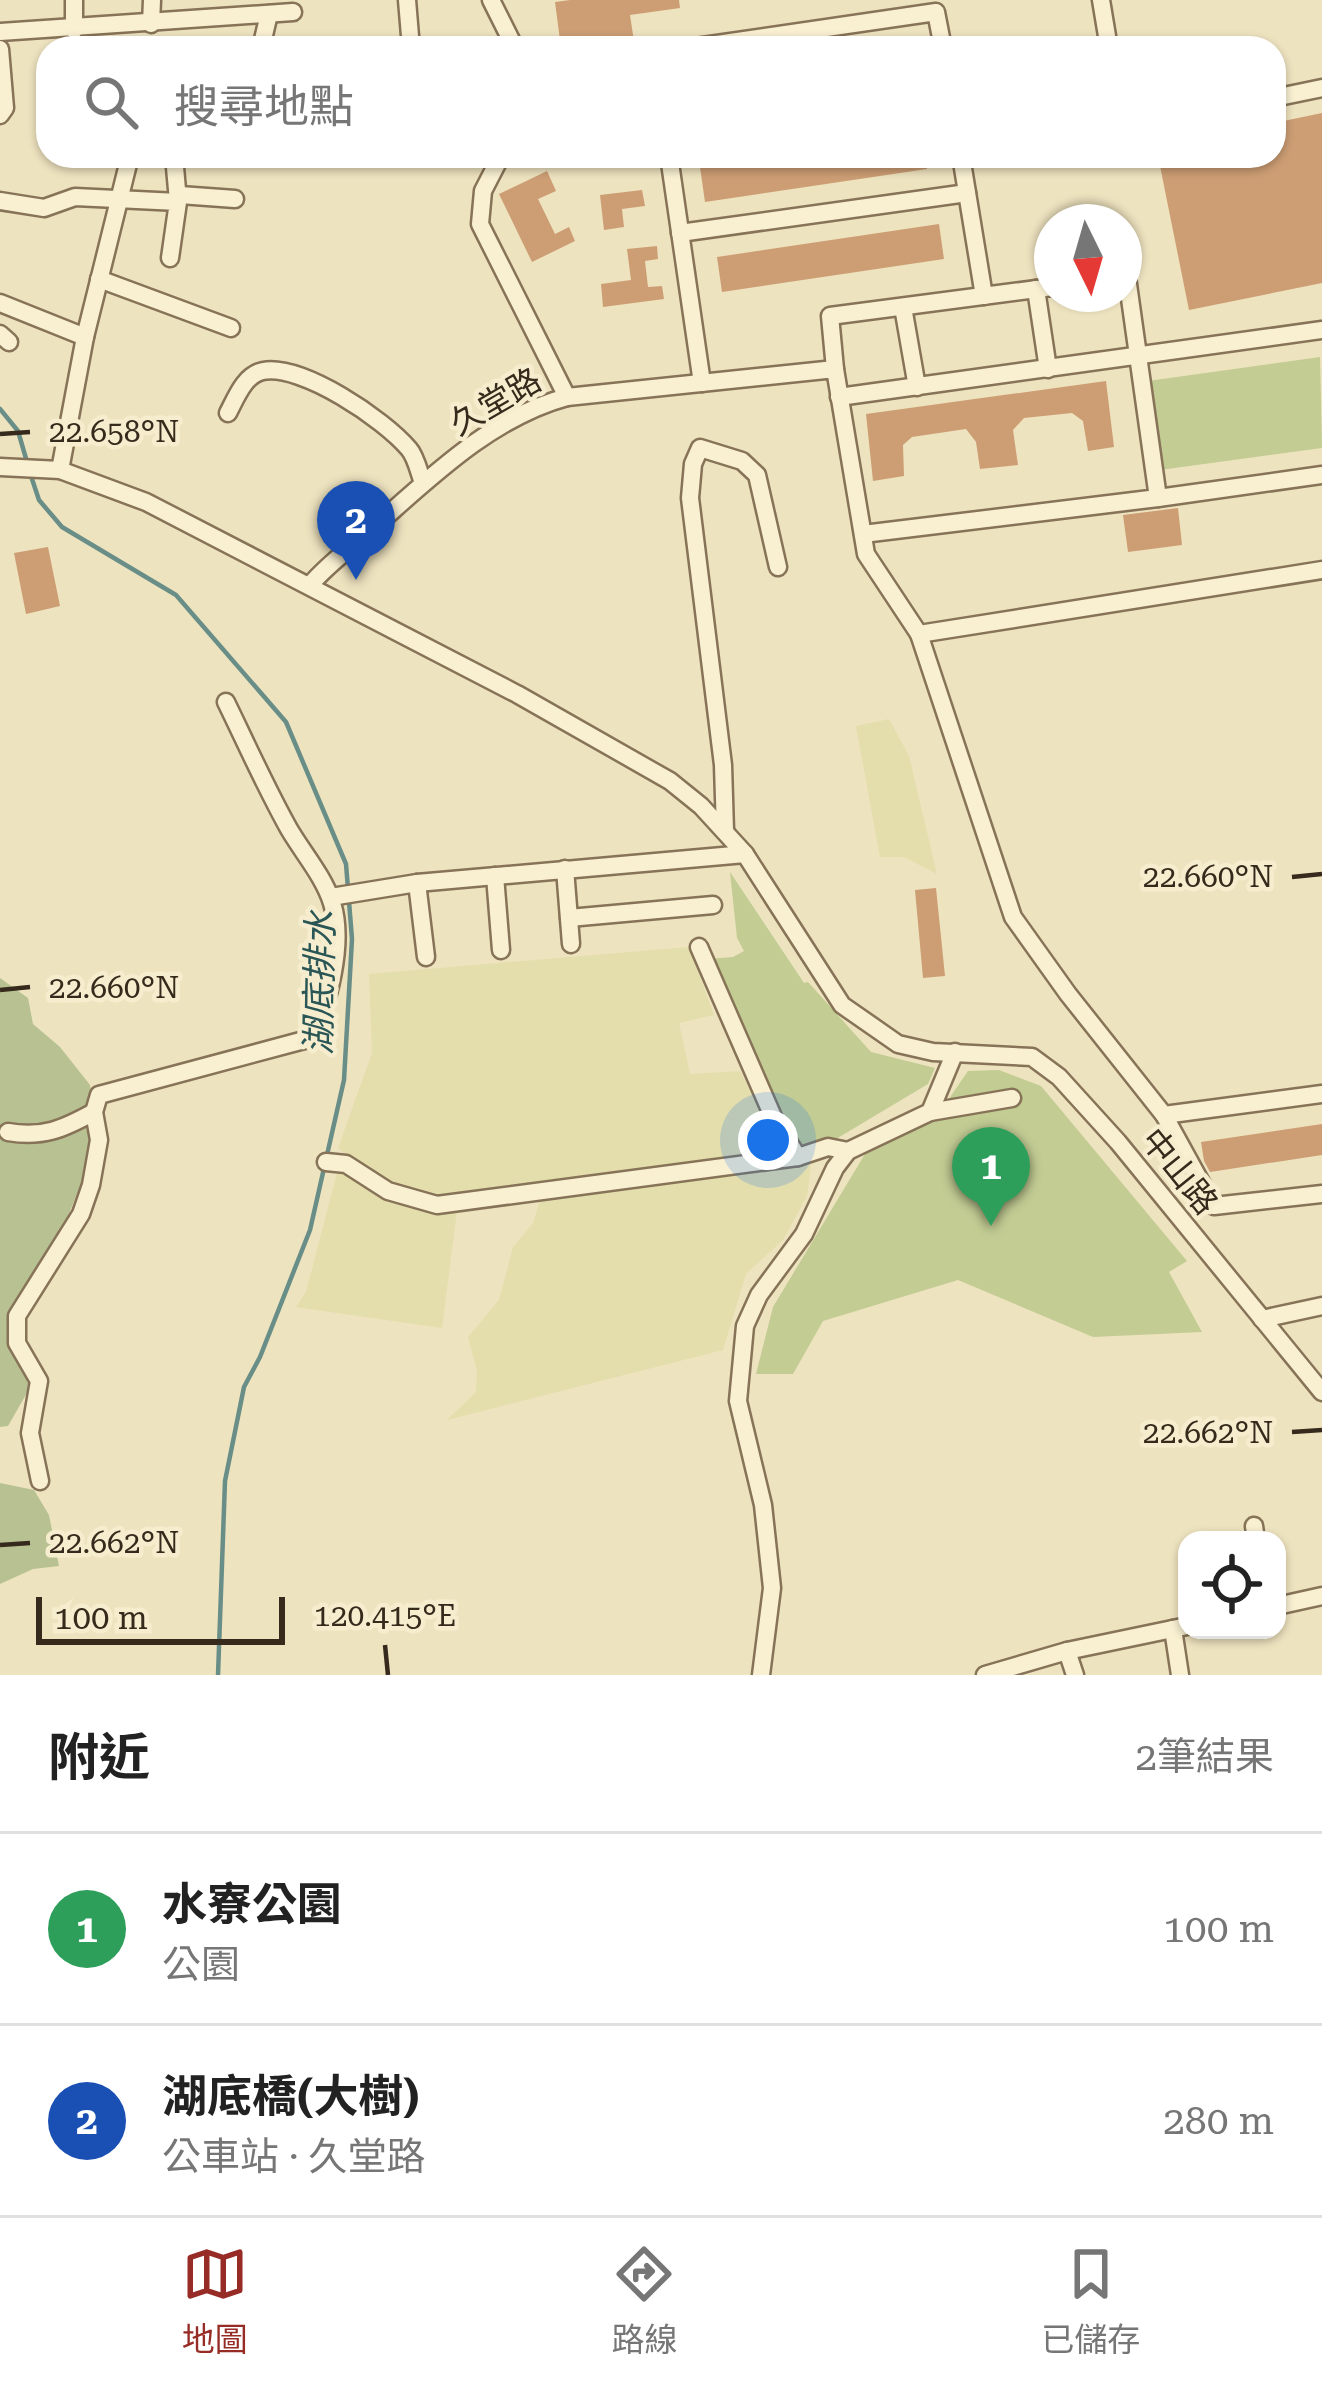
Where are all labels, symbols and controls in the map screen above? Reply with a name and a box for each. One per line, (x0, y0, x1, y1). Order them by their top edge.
search box (36, 36, 1286, 168)
icon: search (78, 69, 144, 135)
text: 搜尋地點 (174, 80, 354, 133)
north arrow (1034, 204, 1142, 312)
street label: 久堂路 (443, 360, 548, 443)
text: 22.658°N (49, 414, 179, 449)
pin: 2 (317, 481, 395, 580)
text: 22.660°N (1143, 859, 1273, 894)
water label: 湖底排水 (298, 909, 342, 1055)
text: 22.660°N (49, 970, 179, 1005)
your location (738, 1110, 798, 1170)
street label: 中山路 (1133, 1121, 1226, 1222)
pin: 1 (952, 1127, 1030, 1226)
text: 22.662°N (1143, 1415, 1273, 1450)
text: 22.662°N (49, 1525, 179, 1560)
map controls (1178, 1531, 1286, 1639)
button: locate (1178, 1531, 1286, 1639)
scale bar (36, 1591, 285, 1644)
text: 100 m (54, 1598, 148, 1637)
text: 120.415°E (314, 1598, 456, 1633)
text: 附近 (48, 1728, 150, 1787)
text: 2筆結果 (1135, 1734, 1274, 1780)
text: 水寮公園 (162, 1878, 342, 1931)
text: 1 (76, 1906, 98, 1952)
text: 100 m (1163, 1906, 1274, 1952)
text: 公園 (162, 1942, 240, 1988)
text: 湖底橋(大樹) (162, 2070, 419, 2123)
text: 2 (76, 2098, 98, 2144)
text: 280 m (1163, 2098, 1274, 2144)
text: 公車站 · 久堂路 (162, 2134, 426, 2180)
tab: 地圖 (182, 2241, 248, 2361)
tab: 路線 (611, 2241, 677, 2361)
tab: 已儲存 (1041, 2241, 1140, 2361)

